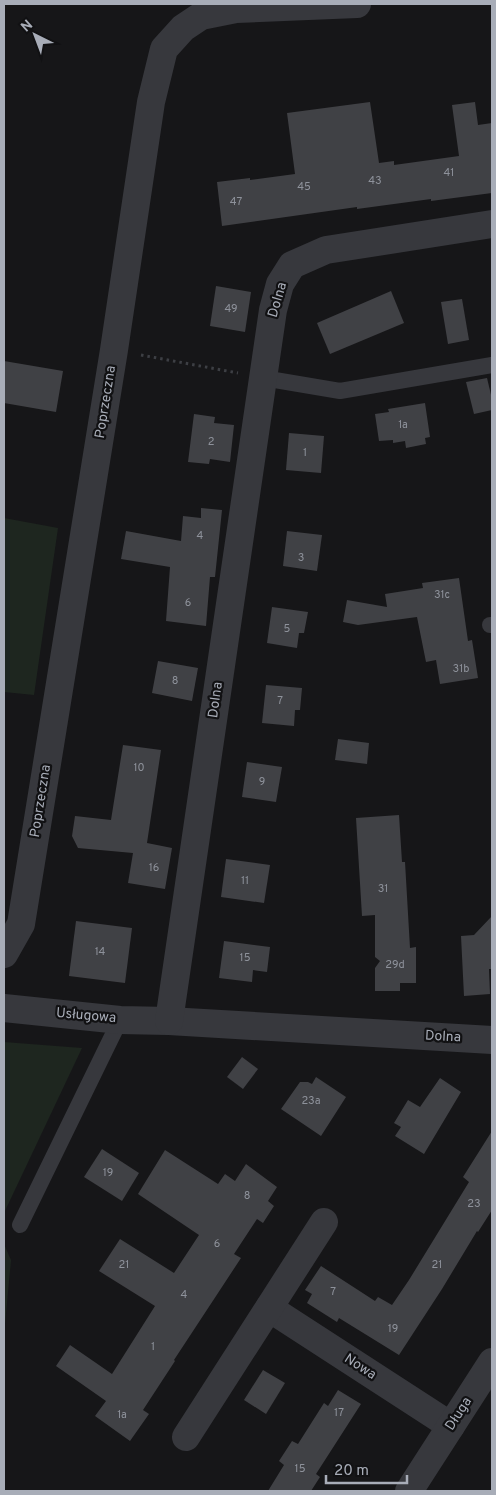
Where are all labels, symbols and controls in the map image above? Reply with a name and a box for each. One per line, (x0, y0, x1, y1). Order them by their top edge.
north arrow (10, 10, 60, 60)
text: N (18, 17, 37, 36)
house number: 41 (444, 166, 454, 180)
house number: 43 (368, 174, 382, 188)
house number: 45 (297, 180, 311, 194)
house number: 47 (230, 195, 242, 209)
street label: Dolna (265, 280, 291, 320)
house number: 49 (224, 302, 238, 316)
street label: Poprzeczna (92, 364, 120, 440)
house number: 1a (398, 418, 408, 432)
house number: 2 (208, 435, 214, 449)
house number: 1 (303, 446, 307, 460)
house number: 4 (197, 529, 204, 543)
house number: 3 (298, 551, 304, 565)
house number: 31c (434, 588, 450, 602)
house number: 6 (185, 596, 191, 610)
house number: 5 (284, 622, 291, 636)
house number: 31b (453, 662, 469, 676)
house number: 8 (172, 674, 178, 688)
street label: Dolna (205, 681, 227, 719)
house number: 7 (277, 694, 283, 708)
house number: 10 (133, 761, 145, 775)
street label: Poprzeczna (27, 763, 55, 839)
house number: 9 (259, 775, 265, 789)
house number: 16 (149, 861, 159, 875)
house number: 11 (241, 874, 249, 888)
house number: 31 (378, 882, 388, 896)
house number: 14 (95, 945, 106, 959)
house number: 15 (240, 951, 251, 965)
house number: 29d (385, 958, 405, 972)
street label: Usługowa (55, 1005, 117, 1027)
street label: Dolna (424, 1028, 462, 1046)
house number: 23a (301, 1094, 321, 1108)
house number: 19 (103, 1166, 113, 1180)
house number: 8 (244, 1189, 250, 1203)
house number: 23 (467, 1197, 481, 1211)
house number: 6 (214, 1237, 220, 1251)
house number: 21 (119, 1258, 129, 1272)
house number: 21 (432, 1258, 442, 1272)
house number: 7 (330, 1285, 336, 1299)
house number: 4 (181, 1288, 188, 1302)
house number: 19 (388, 1322, 398, 1336)
house number: 1 (151, 1340, 155, 1354)
street label: Nowa (341, 1350, 379, 1384)
street label: Długa (442, 1394, 476, 1434)
house number: 17 (334, 1406, 344, 1420)
house number: 1a (117, 1408, 127, 1422)
scale bar (326, 1452, 407, 1484)
house number: 15 (295, 1462, 306, 1476)
text: 20 m (334, 1462, 369, 1481)

